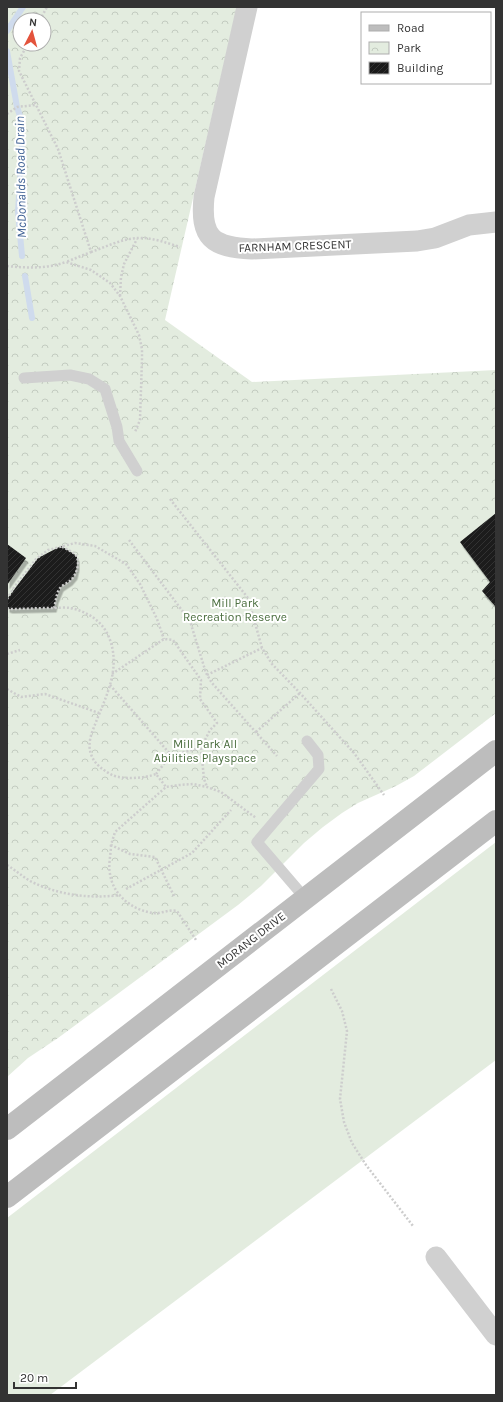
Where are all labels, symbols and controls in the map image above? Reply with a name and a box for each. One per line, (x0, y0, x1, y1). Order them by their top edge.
north arrow (12, 12, 52, 52)
legend (361, 12, 491, 84)
text: N (28, 16, 38, 29)
text: Road (397, 21, 425, 35)
text: Park (397, 41, 422, 55)
text: Building (397, 61, 444, 75)
water label: McDonalds Road Drain (12, 116, 29, 238)
street label: FARNHAM CRESCENT (238, 237, 352, 255)
park label: Mill Park Recreation Reserve (183, 596, 287, 624)
park label: Mill Park All Abilities Playspace (154, 737, 256, 765)
street label: MORANG DRIVE (214, 909, 288, 971)
scale bar (14, 1364, 76, 1390)
text: 20 m (20, 1371, 48, 1385)

